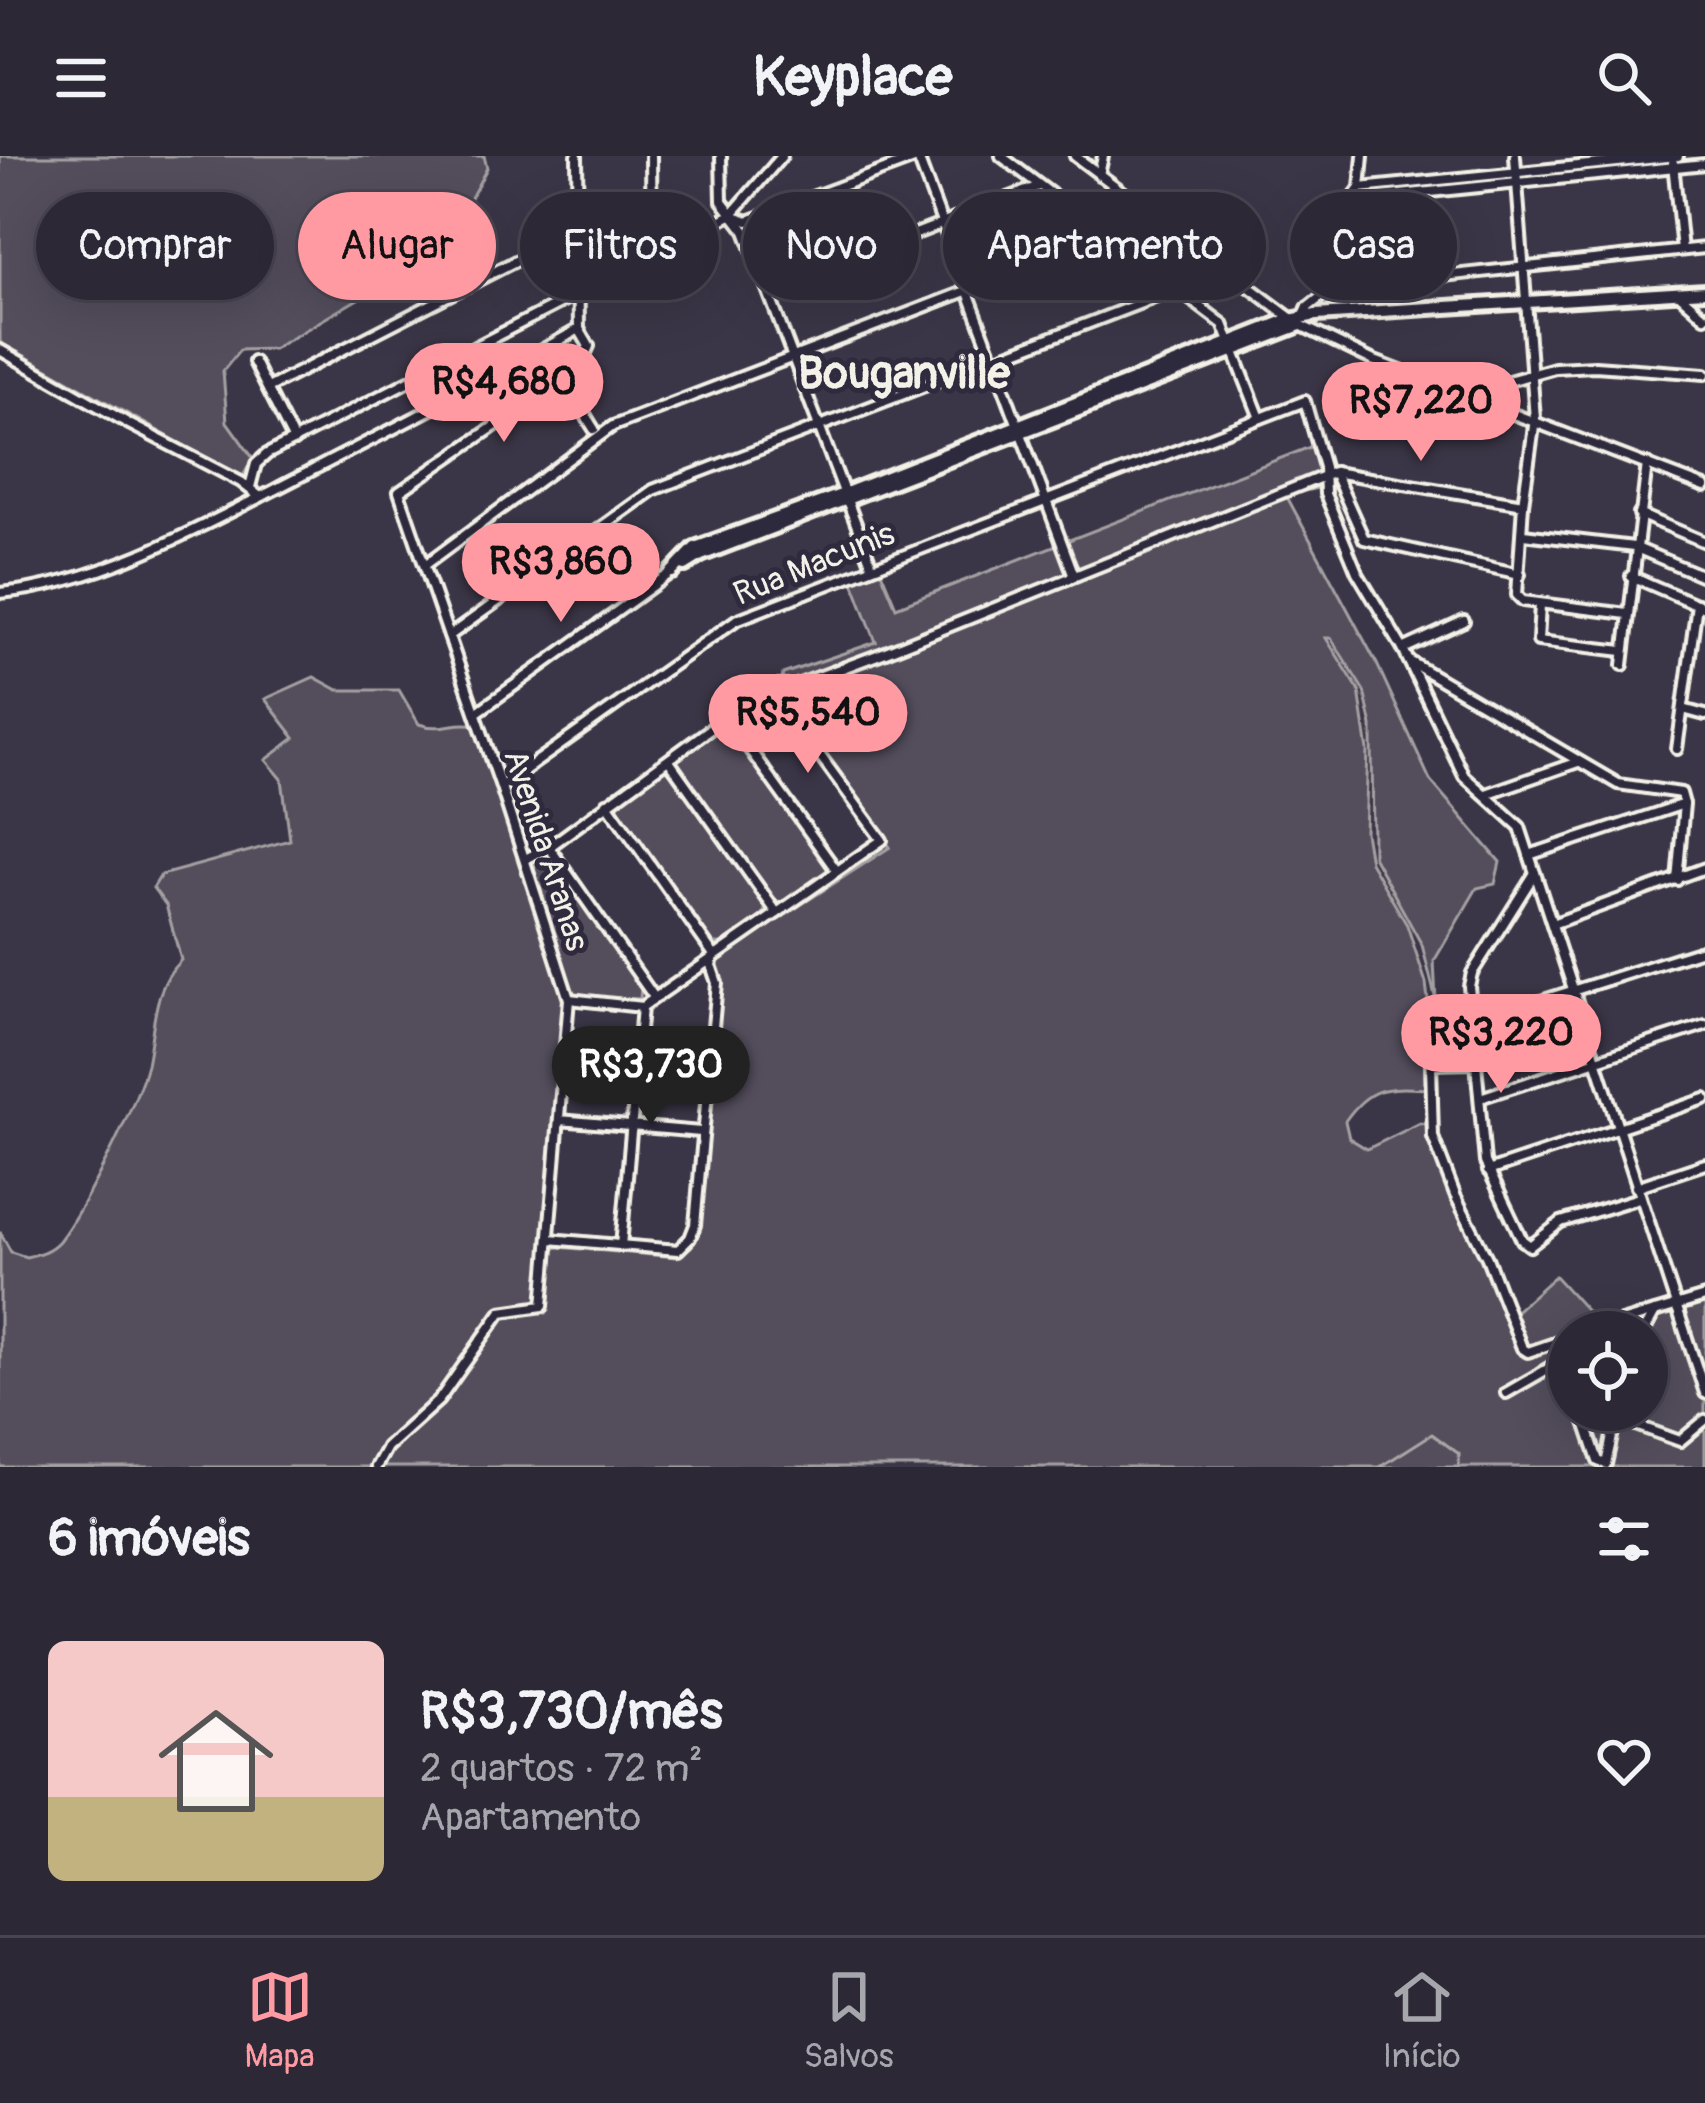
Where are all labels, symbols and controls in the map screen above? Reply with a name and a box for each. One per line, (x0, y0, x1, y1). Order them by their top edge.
text: Keyplace (753, 44, 952, 112)
icon: menu (48, 45, 114, 111)
icon: search (1591, 45, 1657, 111)
chip: Comprar (36, 192, 274, 300)
chip: Alugar (298, 192, 496, 300)
chip: Filtros (520, 192, 719, 300)
chip: Novo (743, 192, 919, 300)
chip: Apartamento (943, 192, 1266, 300)
chip: Casa (1290, 192, 1457, 300)
pin: R$4,680 (393, 343, 615, 445)
district label: Bouganville (798, 346, 1011, 402)
text: R$4,680 (431, 357, 577, 406)
pin: R$7,220 (1310, 362, 1532, 464)
text: R$7,220 (1349, 376, 1493, 425)
street label: Rua Macunis (728, 513, 901, 615)
pin: R$3,860 (450, 523, 672, 625)
text: R$3,860 (489, 537, 633, 586)
pin: R$5,540 (697, 674, 919, 776)
text: R$5,540 (735, 688, 881, 737)
street label: Avenida Aranas (494, 744, 598, 956)
pin: R$3,220 (1390, 994, 1612, 1096)
text: R$3,220 (1428, 1008, 1574, 1057)
pin: R$3,730 (540, 1026, 762, 1128)
text: R$3,730 (579, 1040, 723, 1089)
map controls (1548, 1311, 1668, 1431)
button: locate (1548, 1311, 1668, 1431)
icon: filters (1591, 1506, 1657, 1572)
text: 6 imóveis (48, 1507, 250, 1571)
text: R$3,730/mês (420, 1680, 722, 1744)
icon: home (144, 1689, 288, 1833)
icon: heart (1591, 1728, 1657, 1794)
text: 2 quartos · 72 m² (420, 1744, 703, 1793)
text: Apartamento (420, 1793, 641, 1842)
tab: Mapa (245, 1964, 315, 2077)
tab: Salvos (804, 1964, 894, 2077)
tab: Início (1383, 1964, 1460, 2077)

